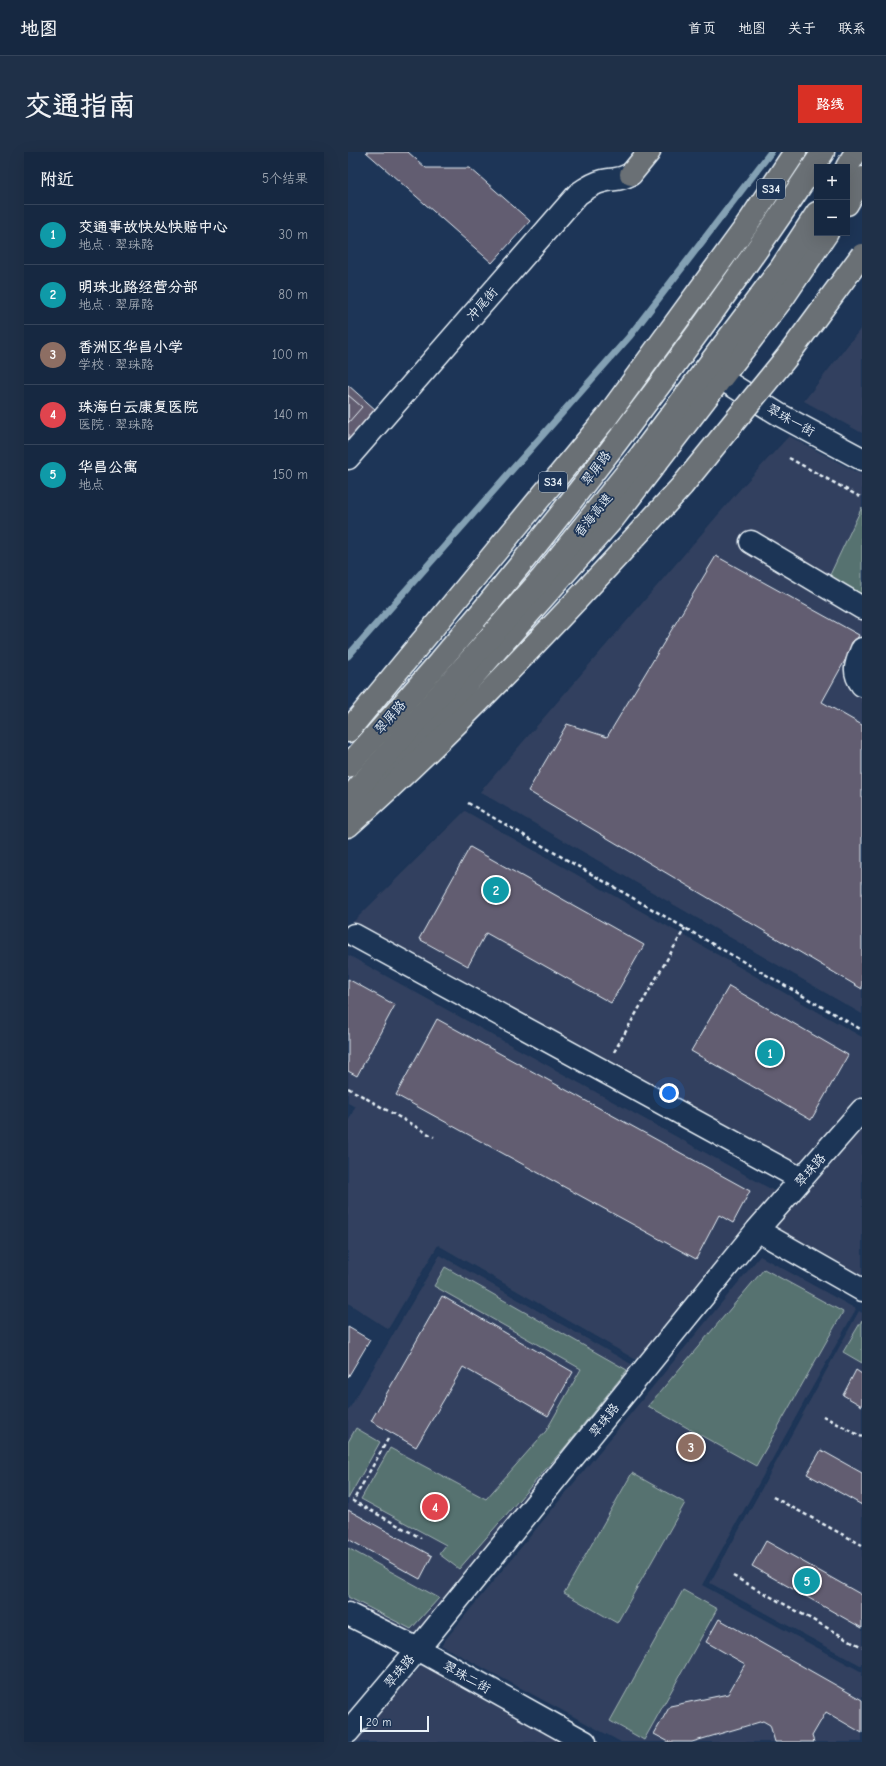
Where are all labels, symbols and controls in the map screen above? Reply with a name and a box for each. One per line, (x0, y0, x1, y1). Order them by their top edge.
text: 地图 (20, 18, 58, 40)
text: 首页 (688, 20, 716, 37)
text: 地图 (738, 20, 766, 37)
text: 关于 (788, 20, 816, 37)
text: 联系 (838, 20, 866, 37)
button: 路线 (798, 85, 862, 123)
text: 交通指南 (24, 90, 136, 122)
map controls (814, 164, 850, 236)
button: + (814, 164, 850, 200)
text: 附近 (40, 170, 74, 189)
text: 5个结果 (262, 171, 308, 186)
road number: S34 (757, 179, 785, 199)
button: − (814, 200, 850, 236)
text: 交通事故快处快赔中心 (78, 218, 228, 236)
text: 1 (50, 227, 56, 242)
text: 30 m (278, 227, 308, 242)
text: 地点 · 翠珠路 (78, 237, 154, 252)
text: 明珠北路经营分部 (78, 278, 198, 296)
street label: 冲尾街 (464, 284, 500, 324)
text: 2 (50, 287, 56, 302)
text: 80 m (278, 287, 308, 302)
text: 地点 · 翠屏路 (78, 297, 154, 312)
text: 香洲区华昌小学 (78, 338, 183, 356)
text: 3 (50, 347, 56, 362)
text: 100 m (272, 347, 308, 362)
text: 学校 · 翠珠路 (78, 357, 154, 372)
text: 珠海白云康复医院 (78, 398, 198, 416)
street label: 翠珠一街 (765, 401, 817, 439)
text: 4 (50, 407, 56, 422)
text: 140 m (274, 407, 308, 422)
text: 医院 · 翠珠路 (78, 417, 154, 432)
street label: 翠屏路 (578, 448, 614, 488)
text: 华昌公寓 (78, 458, 138, 476)
text: 5 (50, 467, 56, 482)
text: 150 m (273, 467, 308, 482)
road number: S34 (539, 472, 567, 492)
text: 地点 (78, 477, 104, 492)
street label: 香海高速 (571, 490, 615, 540)
street label: 翠屏路 (372, 697, 408, 737)
pin: 2 (483, 875, 509, 905)
pin: 1 (757, 1038, 783, 1068)
your location (659, 1083, 679, 1103)
street label: 翠珠路 (792, 1150, 828, 1190)
street label: 翠珠路 (586, 1400, 622, 1440)
pin: 3 (678, 1432, 704, 1462)
pin: 4 (422, 1492, 448, 1522)
pin: 5 (794, 1566, 820, 1596)
street label: 翠珠路 (381, 1651, 417, 1691)
street label: 翠珠二街 (441, 1658, 493, 1696)
scale bar (360, 1714, 429, 1733)
text: 20 m (366, 1716, 391, 1729)

